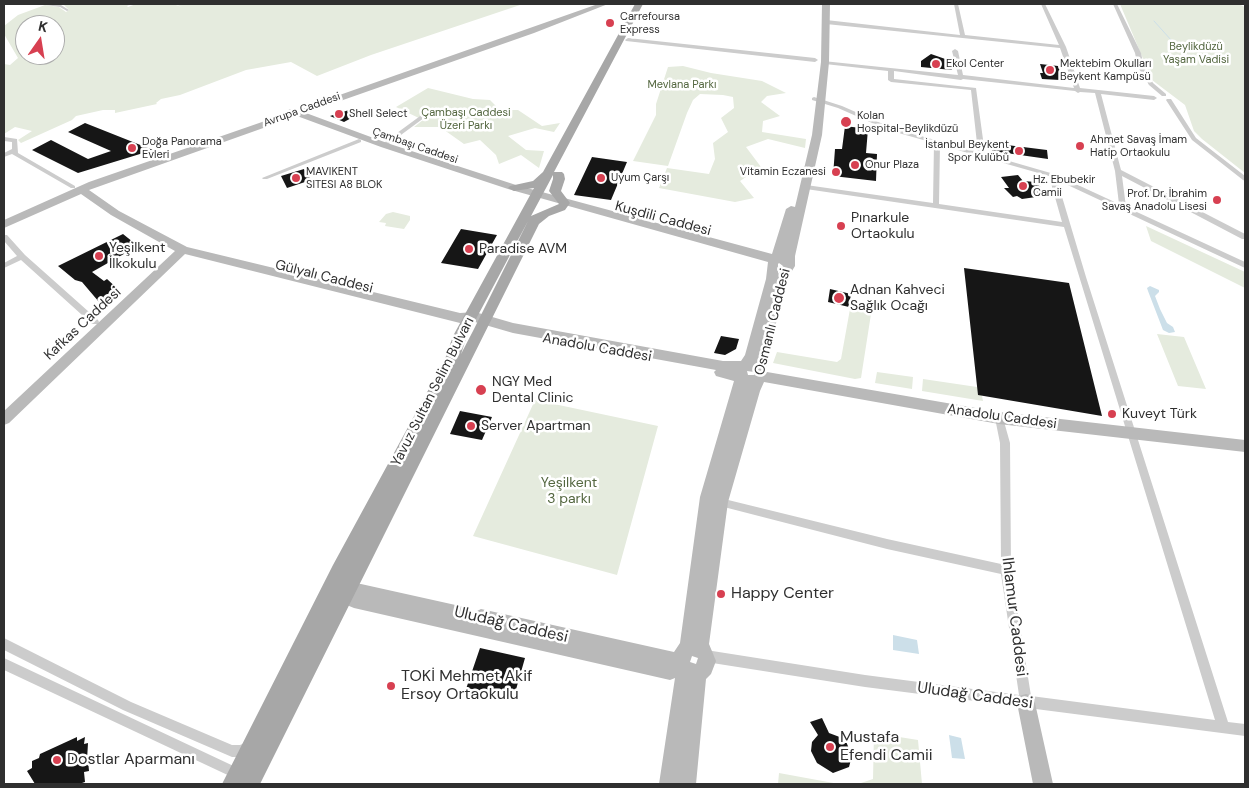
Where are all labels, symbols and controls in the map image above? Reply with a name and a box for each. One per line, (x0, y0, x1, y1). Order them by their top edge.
place label: Carrefoursa Express (620, 10, 680, 36)
north arrow (15, 15, 65, 65)
text: K (37, 17, 50, 36)
marker: Carrefoursa Express (604, 17, 616, 29)
park label: Beylikdüzü Yaşam Vadisi (1163, 40, 1229, 66)
place label: Ekol Center (946, 57, 1004, 71)
place label: Mektebim Okulları Beykent Kampüsü (1060, 57, 1151, 83)
marker: Ekol Center (930, 58, 942, 70)
marker: Mektebim Okulları Beykent Kampüsü (1044, 64, 1056, 76)
park label: Mevlana Parkı (648, 78, 716, 92)
street label: Avrupa Caddesi (262, 90, 342, 130)
park label: Çambaşı Caddesi Üzeri Parkı (421, 106, 511, 132)
place label: Shell Select (349, 107, 408, 121)
marker: Shell Select (333, 108, 345, 120)
place label: Kolan Hospital-Beylikdüzü (857, 109, 958, 135)
marker: Kolan Hospital-Beylikdüzü (839, 115, 853, 129)
street label: Çambaşı Caddesi (371, 125, 459, 167)
place label: Ahmet Savaş İmam Hatip Ortaokulu (1090, 133, 1187, 159)
place label: Doğa Panorama Evleri (142, 135, 222, 161)
place label: İstanbul Beykent Spor Kulübü (925, 138, 1009, 164)
marker: Ahmet Savaş İmam Hatip Ortaokulu (1074, 140, 1086, 152)
marker: Doğa Panorama Evleri (126, 142, 138, 154)
marker: İstanbul Beykent Spor Kulübü (1013, 145, 1025, 157)
place label: Onur Plaza (865, 158, 919, 172)
marker: Onur Plaza (849, 159, 861, 171)
place label: MAVIKENT SITESI A8 BLOK (306, 165, 382, 191)
place label: Vitamin Eczanesi (740, 165, 826, 179)
marker: Vitamin Eczanesi (830, 166, 842, 178)
place label: Uyum Çarşı (611, 171, 669, 185)
marker: MAVIKENT SITESI A8 BLOK (290, 172, 302, 184)
marker: Uyum Çarşı (595, 172, 607, 184)
place label: Hz. Ebubekir Camii (1033, 173, 1095, 199)
marker: Hz. Ebubekir Camii (1017, 180, 1029, 192)
place label: Prof. Dr. İbrahim Savaş Anadolu Lisesi (1102, 187, 1207, 213)
marker: Prof. Dr. İbrahim Savaş Anadolu Lisesi (1211, 194, 1223, 206)
street label: Kuşdili Caddesi (613, 198, 713, 240)
place label: Pınarkule Ortaokulu (851, 210, 915, 242)
marker: Pınarkule Ortaokulu (835, 220, 847, 232)
place label: Yeşilkent İlkokulu (109, 240, 165, 272)
place label: Paradise AVM (479, 241, 567, 257)
marker: Paradise AVM (463, 243, 475, 255)
marker: Yeşilkent İlkokulu (93, 250, 105, 262)
street label: Gülyalı Caddesi (273, 257, 375, 297)
street label: Osmanlı Caddesi (752, 267, 794, 377)
place label: Adnan Kahveci Sağlık Ocağı (850, 282, 945, 314)
street label: Kafkas Caddesi (41, 284, 125, 364)
marker: Adnan Kahveci Sağlık Ocağı (832, 291, 846, 305)
street label: Yavuz Sultan Selim Bulvarı (388, 315, 478, 469)
street label: Anadolu Caddesi (541, 330, 653, 366)
place label: NGY Med Dental Clinic (492, 374, 573, 407)
marker: NGY Med Dental Clinic (474, 383, 488, 397)
street label: Anadolu Caddesi (946, 401, 1058, 433)
place label: Kuveyt Türk (1122, 406, 1197, 422)
marker: Kuveyt Türk (1106, 408, 1118, 420)
place label: Server Apartman (481, 418, 591, 434)
marker: Server Apartman (465, 420, 477, 432)
park label: Yeşilkent 3 parkı (541, 475, 597, 508)
street label: Ihlamur Caddesi (997, 556, 1031, 678)
place label: Happy Center (731, 584, 834, 604)
marker: Happy Center (715, 588, 727, 600)
street label: Uludağ Caddesi (452, 603, 570, 647)
place label: TOKİ Mehmet Akif Ersoy Ortaokulu (401, 667, 532, 705)
street label: Uludağ Caddesi (916, 678, 1034, 714)
marker: TOKİ Mehmet Akif Ersoy Ortaokulu (385, 680, 397, 692)
place label: Mustafa Efendi Camii (840, 728, 933, 766)
marker: Mustafa Efendi Camii (824, 741, 836, 753)
place label: Dostlar Aparmanı (67, 750, 195, 770)
marker: Dostlar Aparmanı (51, 754, 63, 766)

